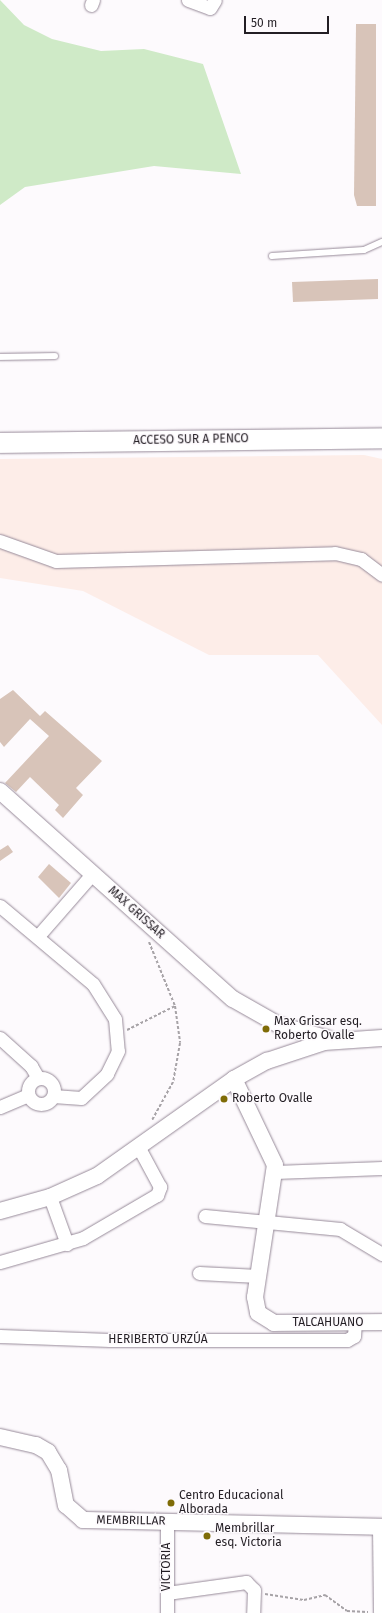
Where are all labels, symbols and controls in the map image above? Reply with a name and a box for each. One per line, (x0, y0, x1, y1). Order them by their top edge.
scale bar (246, 8, 331, 34)
text: 50 m (251, 16, 277, 30)
street label: ACCESO SUR A PENCO (133, 432, 249, 448)
street label: MAX GRISSAR (105, 884, 167, 942)
place label: Max Grissar esq. Roberto Ovalle (274, 1015, 362, 1043)
marker: Max Grissar esq. Roberto Ovalle (261, 1024, 271, 1034)
place label: Roberto Ovalle (232, 1092, 313, 1106)
marker: Roberto Ovalle (219, 1094, 229, 1104)
street label: TALCAHUANO (293, 1316, 363, 1330)
street label: HERIBERTO URZÚA (108, 1333, 208, 1347)
place label: Centro Educacional Alborada (179, 1489, 283, 1517)
marker: Centro Educacional Alborada (166, 1498, 176, 1508)
street label: MEMBRILLAR (96, 1513, 166, 1529)
place label: Membrillar esq. Victoria (215, 1522, 282, 1550)
marker: Membrillar esq. Victoria (202, 1531, 212, 1541)
street label: VICTORIA (160, 1543, 174, 1591)

